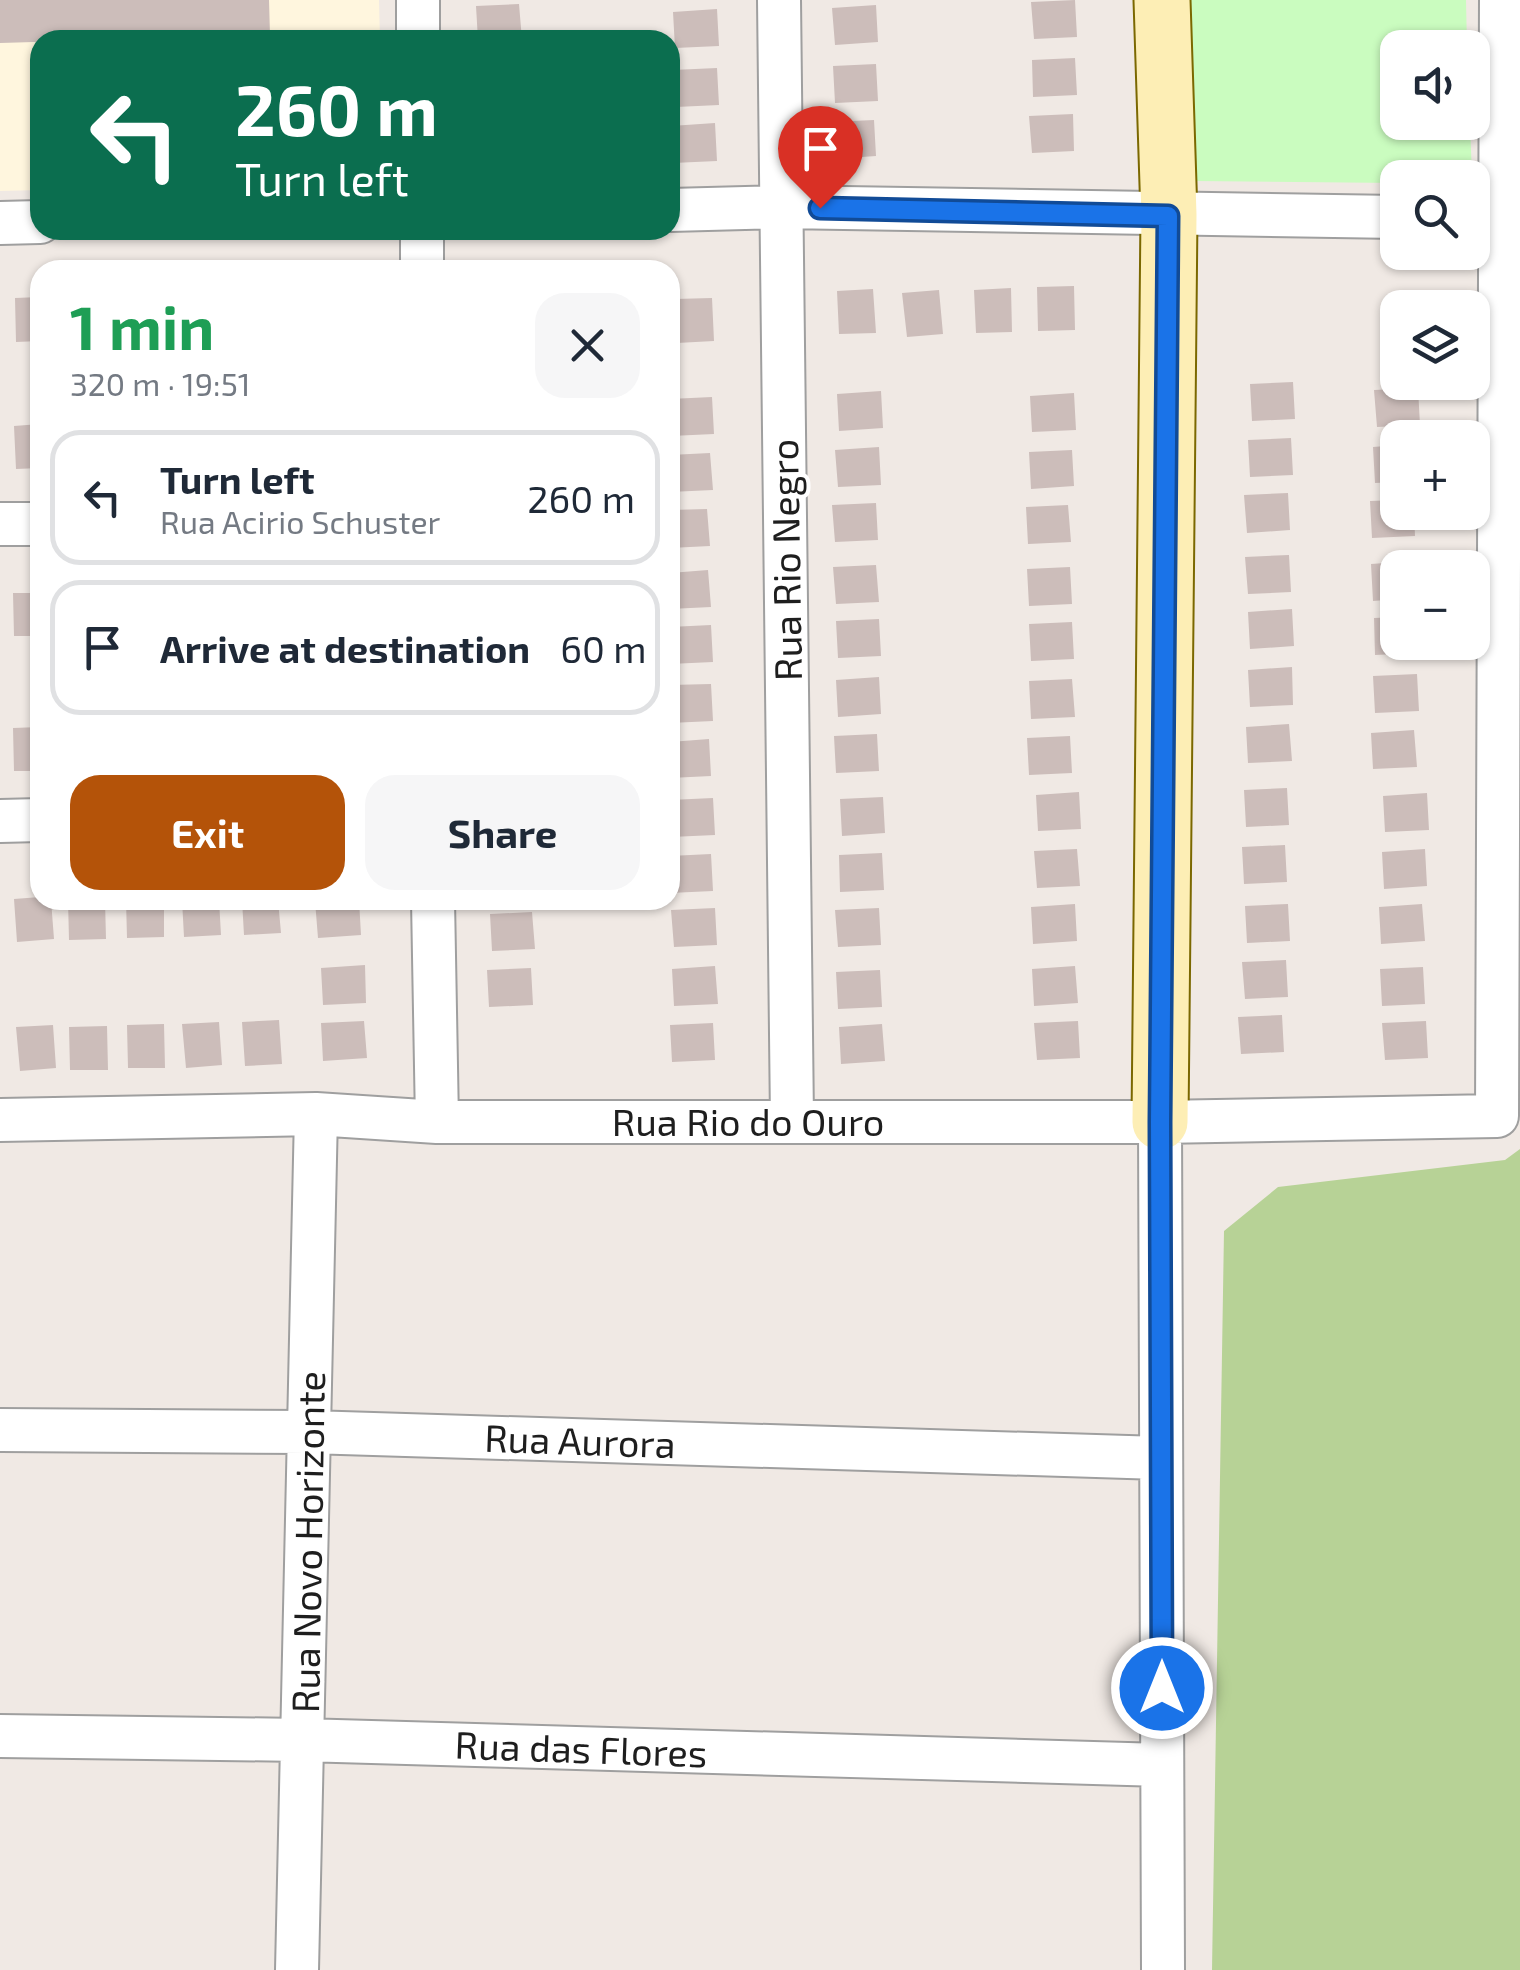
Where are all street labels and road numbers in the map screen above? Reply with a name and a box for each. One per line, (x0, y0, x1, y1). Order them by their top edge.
street label: Rua Rio Negro (760, 439, 810, 681)
street label: Rua Rio do Ouro (612, 1098, 884, 1144)
street label: Rua Novo Horizonte (281, 1371, 333, 1713)
street label: Rua Aurora (484, 1414, 676, 1466)
street label: Rua das Flores (454, 1721, 708, 1775)

